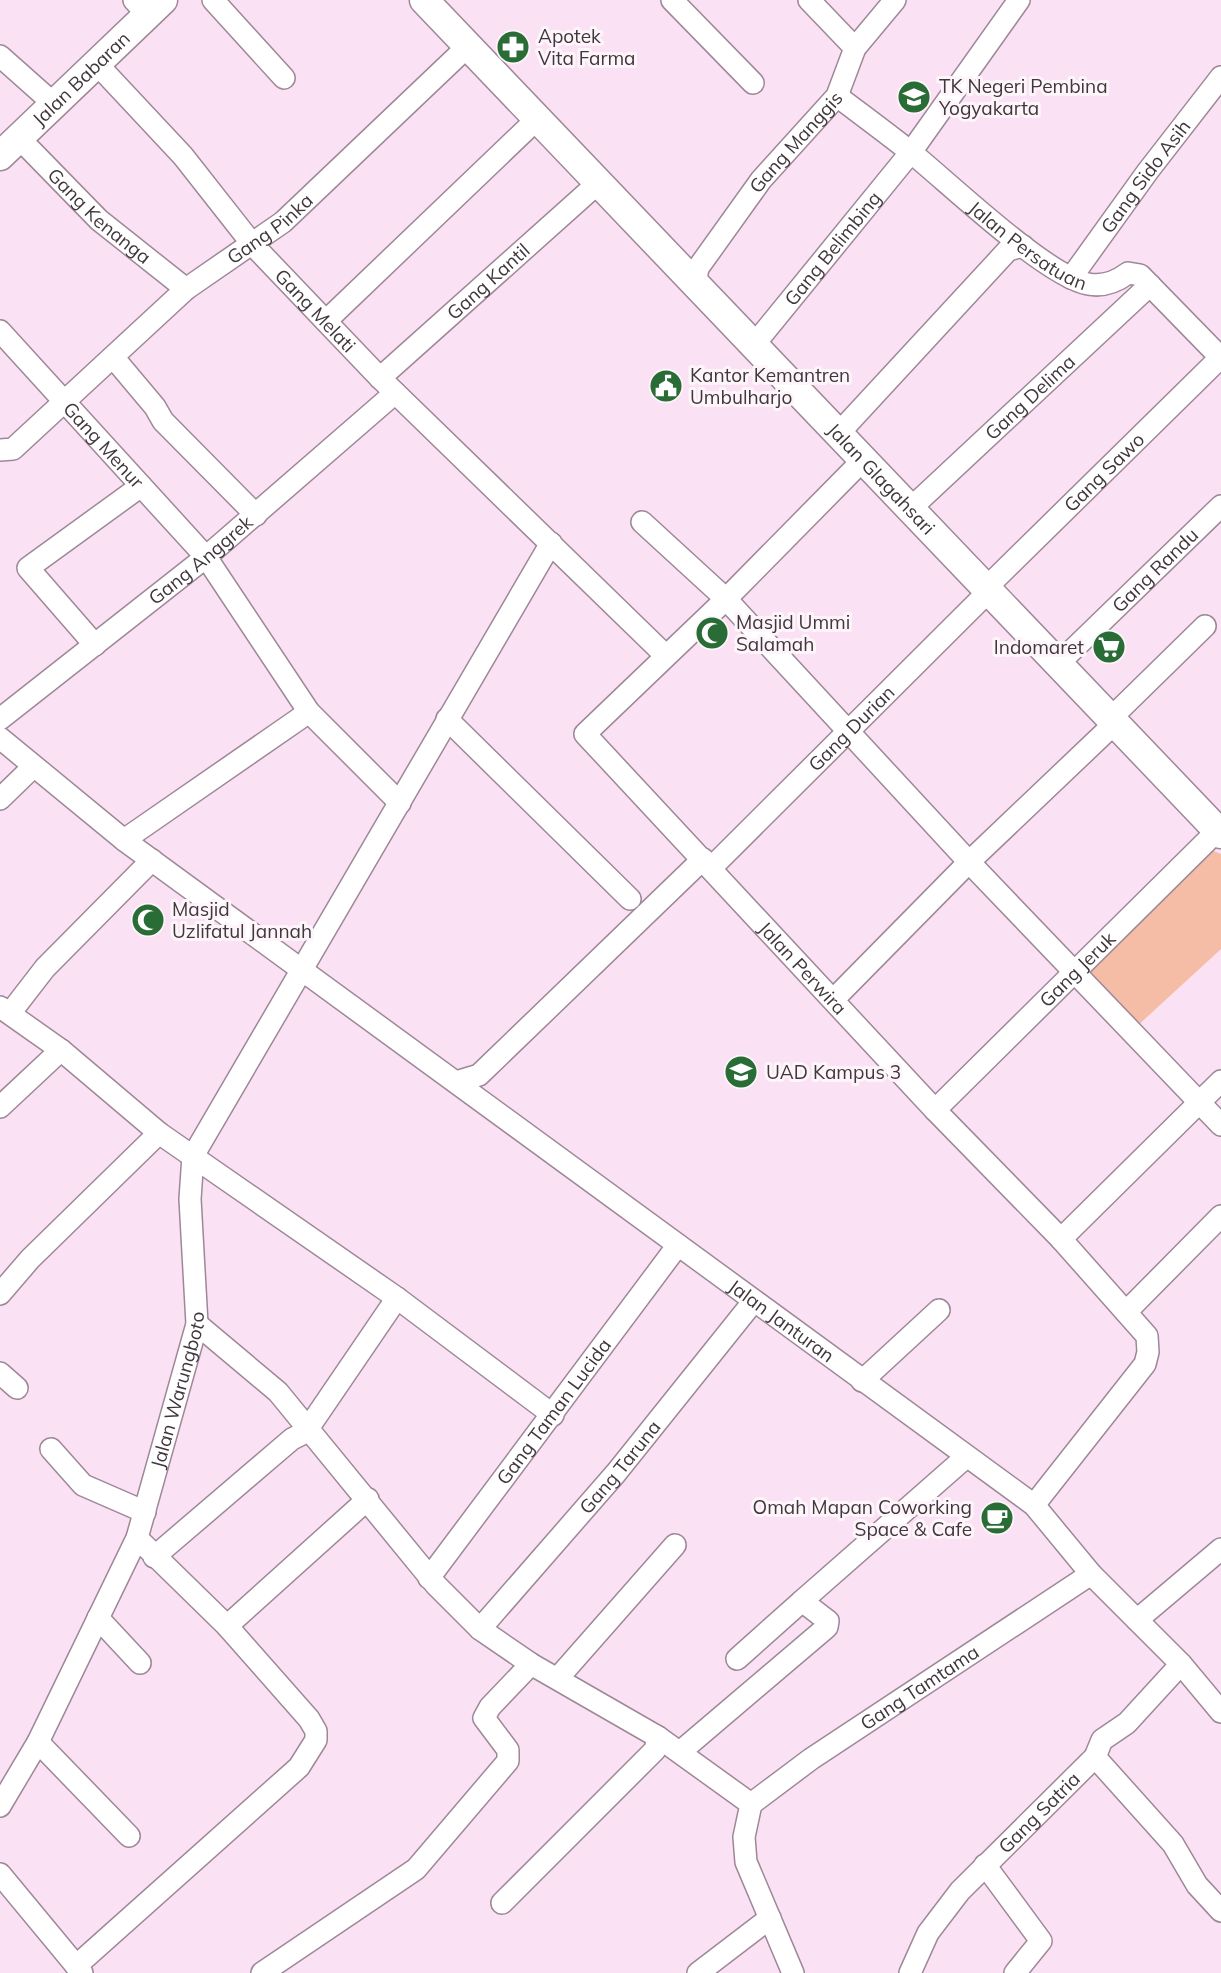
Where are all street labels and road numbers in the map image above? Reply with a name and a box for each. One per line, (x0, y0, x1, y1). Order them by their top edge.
street label: Jalan Babaran (27, 26, 135, 131)
street label: Gang Manggis (744, 86, 848, 197)
street label: Gang Sido Asih (1095, 115, 1195, 238)
street label: Gang Kenanga (43, 163, 156, 269)
street label: Gang Belimbing (779, 186, 886, 310)
street label: Gang Pinka (222, 188, 318, 269)
street label: Jalan Persatuan (964, 195, 1090, 295)
street label: Gang Kantil (442, 238, 535, 325)
street label: Gang Melati (270, 264, 361, 357)
street label: Gang Delima (980, 349, 1080, 445)
street label: Gang Menur (58, 397, 149, 493)
street label: Jalan Glagahsari (822, 418, 940, 540)
street label: Gang Sawo (1059, 427, 1149, 517)
street label: Gang Anggrek (144, 510, 258, 610)
street label: Gang Randu (1107, 523, 1203, 617)
street label: Gang Durian (803, 680, 899, 776)
street label: Jalan Perwira (754, 916, 852, 1020)
street label: Gang Jeruk (1034, 926, 1120, 1012)
street label: Jalan Janturan (724, 1274, 839, 1367)
street label: Jalan Warungboto (145, 1311, 209, 1471)
street label: Gang Taman Lucida (491, 1334, 616, 1489)
street label: Gang Taruna (574, 1415, 666, 1519)
street label: Gang Tamtama (856, 1640, 983, 1735)
street label: Gang Satria (993, 1767, 1085, 1858)

